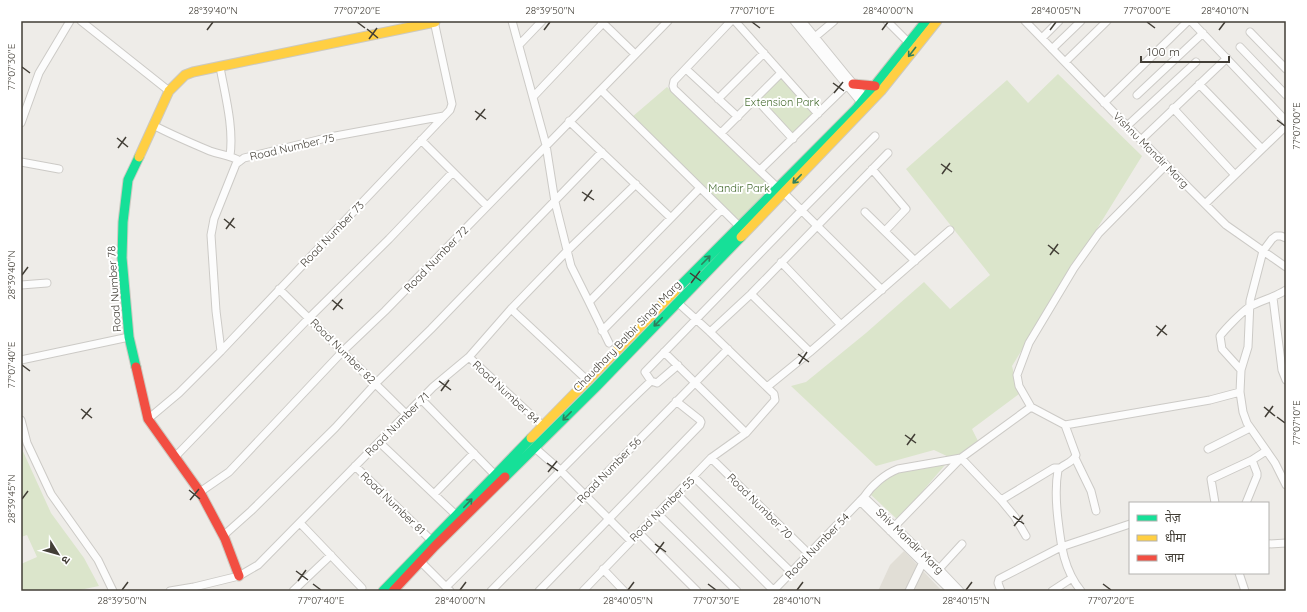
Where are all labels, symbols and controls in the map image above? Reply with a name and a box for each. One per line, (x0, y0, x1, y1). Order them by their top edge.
text: 28°39'40"N (188, 4, 238, 17)
text: 77°07'20"E (333, 4, 381, 17)
text: 28°39'50"N (525, 4, 575, 17)
text: 77°07'10"E (729, 4, 775, 17)
text: 28°40'00"N (863, 4, 913, 17)
text: 28°40'05"N (1031, 4, 1081, 17)
text: 77°07'00"E (1123, 4, 1171, 17)
text: 28°40'10"N (1201, 4, 1249, 17)
scale bar (1141, 38, 1229, 64)
text: 77°07'30"E (5, 43, 18, 90)
text: 100 m (1147, 44, 1180, 59)
one-way arrow (908, 46, 917, 57)
park label: Extension Park (744, 95, 820, 109)
text: 77°07'00"E (1290, 102, 1303, 150)
street label: Vishnu Mandir Marg (1110, 109, 1192, 191)
street label: Road Number 75 (248, 130, 336, 164)
one-way arrow (793, 174, 802, 184)
park label: Mandir Park (708, 181, 770, 195)
street label: Road Number 73 (297, 198, 367, 270)
street label: Road Number 72 (401, 223, 471, 295)
street label: Road Number 78 (104, 245, 124, 333)
text: 28°39'40"N (5, 250, 18, 300)
one-way arrow (701, 255, 711, 264)
street label: Chaudhary Balbir Singh Marg (570, 277, 684, 395)
street label: Road Number 82 (307, 315, 379, 387)
one-way arrow (654, 317, 663, 327)
text: 77°07'40"E (5, 341, 18, 388)
street label: Road Number 84 (470, 357, 543, 427)
street label: Road Number 71 (362, 389, 432, 459)
text: 77°07'10"E (1290, 400, 1303, 446)
one-way arrow (562, 411, 572, 421)
street label: Road Number 56 (574, 434, 644, 506)
street label: Road Number 81 (358, 469, 428, 537)
street label: Road Number 70 (724, 470, 796, 542)
street label: Road Number 55 (626, 473, 698, 545)
text: 28°39'45"N (5, 475, 18, 523)
one-way arrow (463, 498, 473, 508)
legend (1129, 502, 1269, 574)
street label: Shiv Mandir Marg (873, 505, 947, 577)
street label: Road Number 54 (782, 510, 852, 582)
text: तेज़ (1165, 510, 1182, 525)
text: धीमा (1165, 530, 1187, 545)
north arrow (38, 534, 78, 574)
text: जाम (1165, 550, 1185, 565)
text: उ (58, 553, 74, 567)
text: 28°39'50"N (97, 594, 147, 607)
text: 77°07'40"E (298, 594, 345, 607)
text: 28°40'00"N (435, 594, 485, 607)
text: 28°40'05"N (603, 594, 653, 607)
text: 77°07'30"E (693, 594, 740, 607)
text: 28°40'10"N (773, 594, 821, 607)
text: 28°40'15"N (942, 594, 990, 607)
text: 77°07'20"E (1087, 594, 1135, 607)

